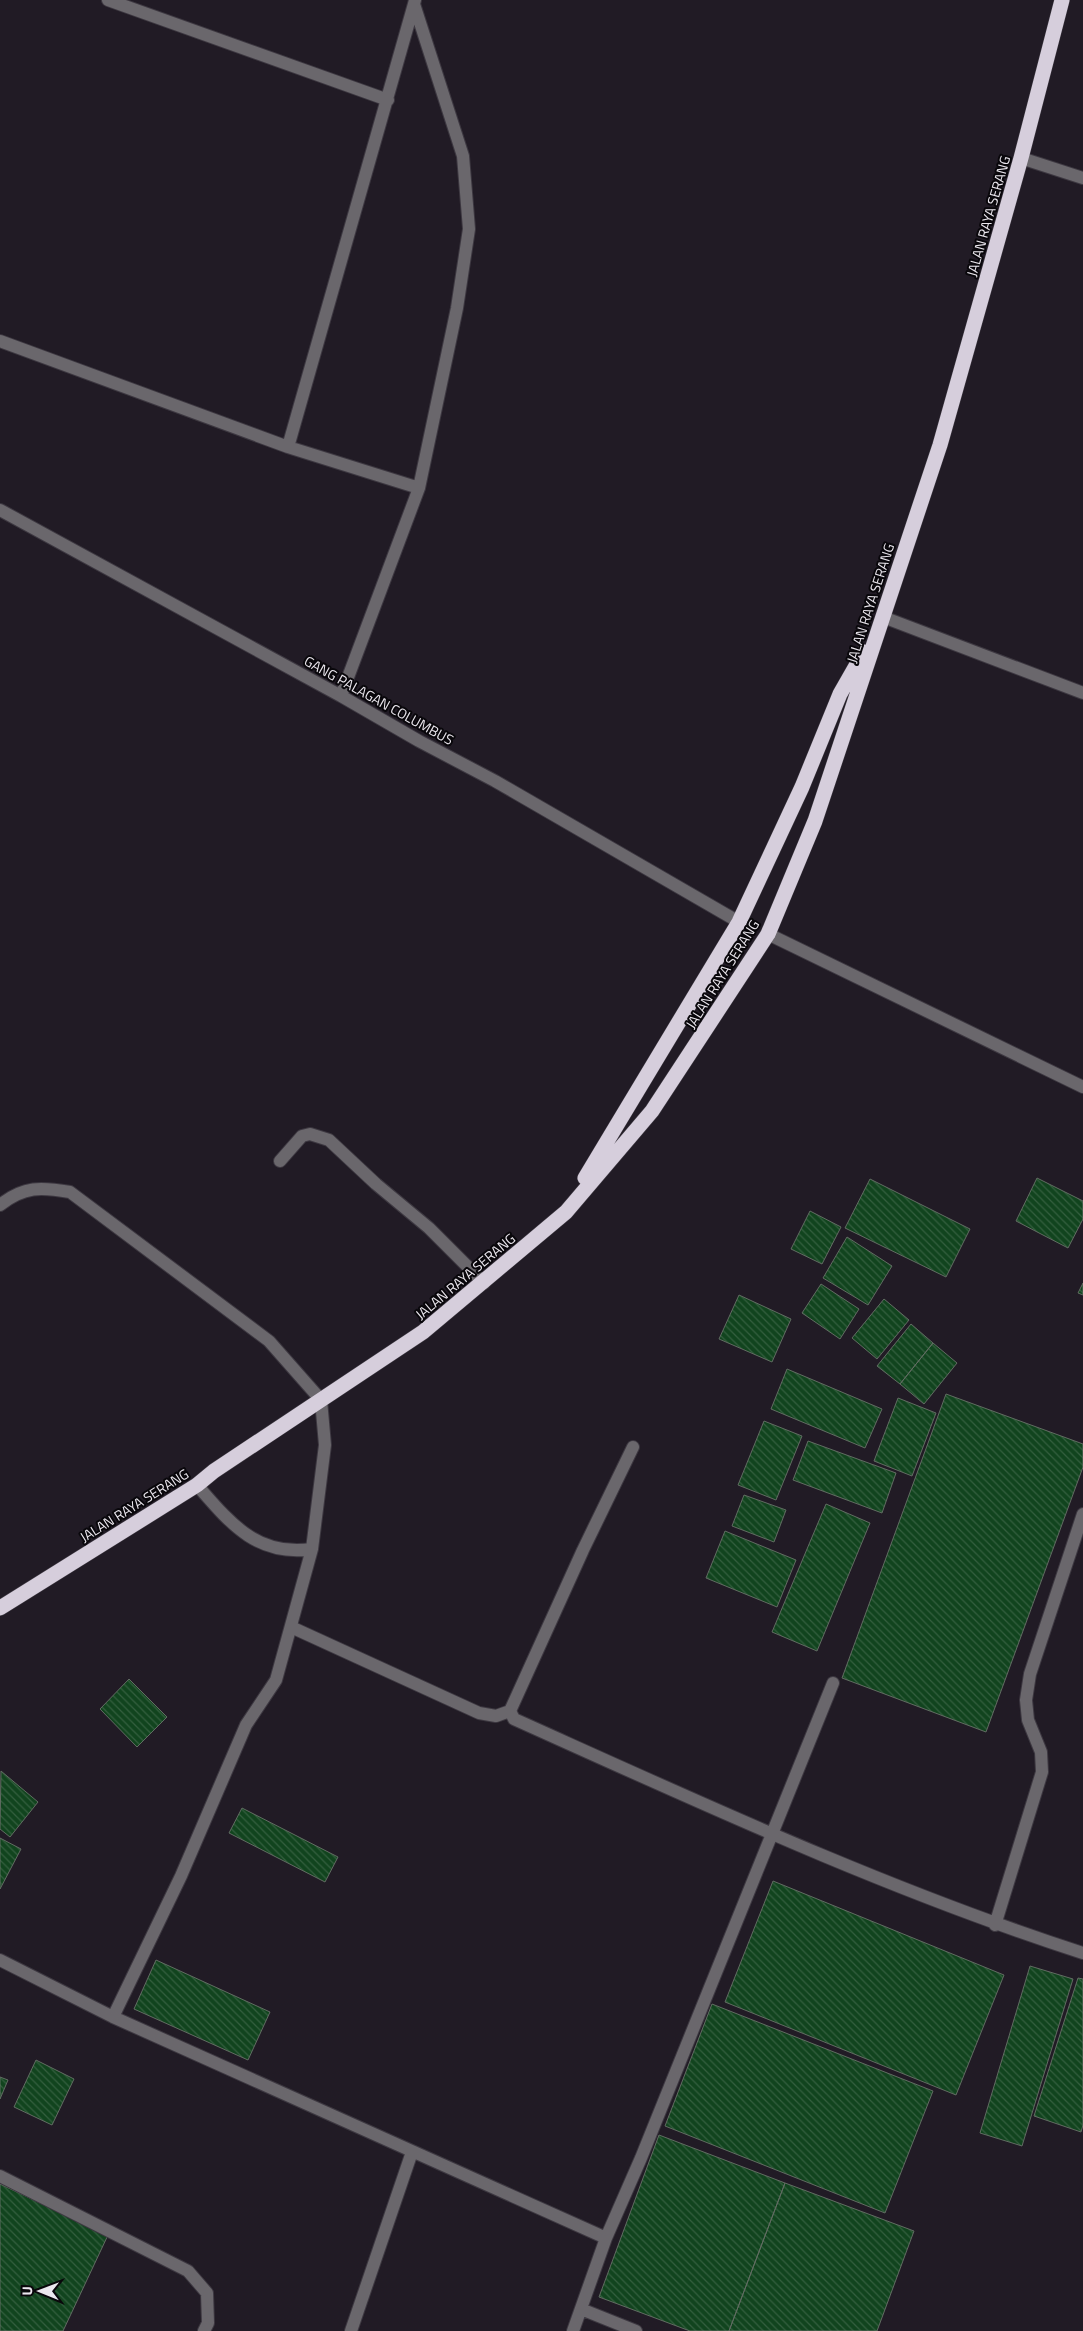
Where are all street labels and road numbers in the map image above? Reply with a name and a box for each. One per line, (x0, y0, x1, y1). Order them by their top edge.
street label: JALAN RAYA SERANG (961, 153, 1015, 279)
street label: JALAN RAYA SERANG (841, 540, 899, 666)
street label: GANG PALAGAN COLUMBUS (300, 650, 458, 750)
street label: JALAN RAYA SERANG (680, 916, 764, 1032)
street label: JALAN RAYA SERANG (410, 1228, 520, 1324)
street label: JALAN RAYA SERANG (76, 1463, 192, 1547)

